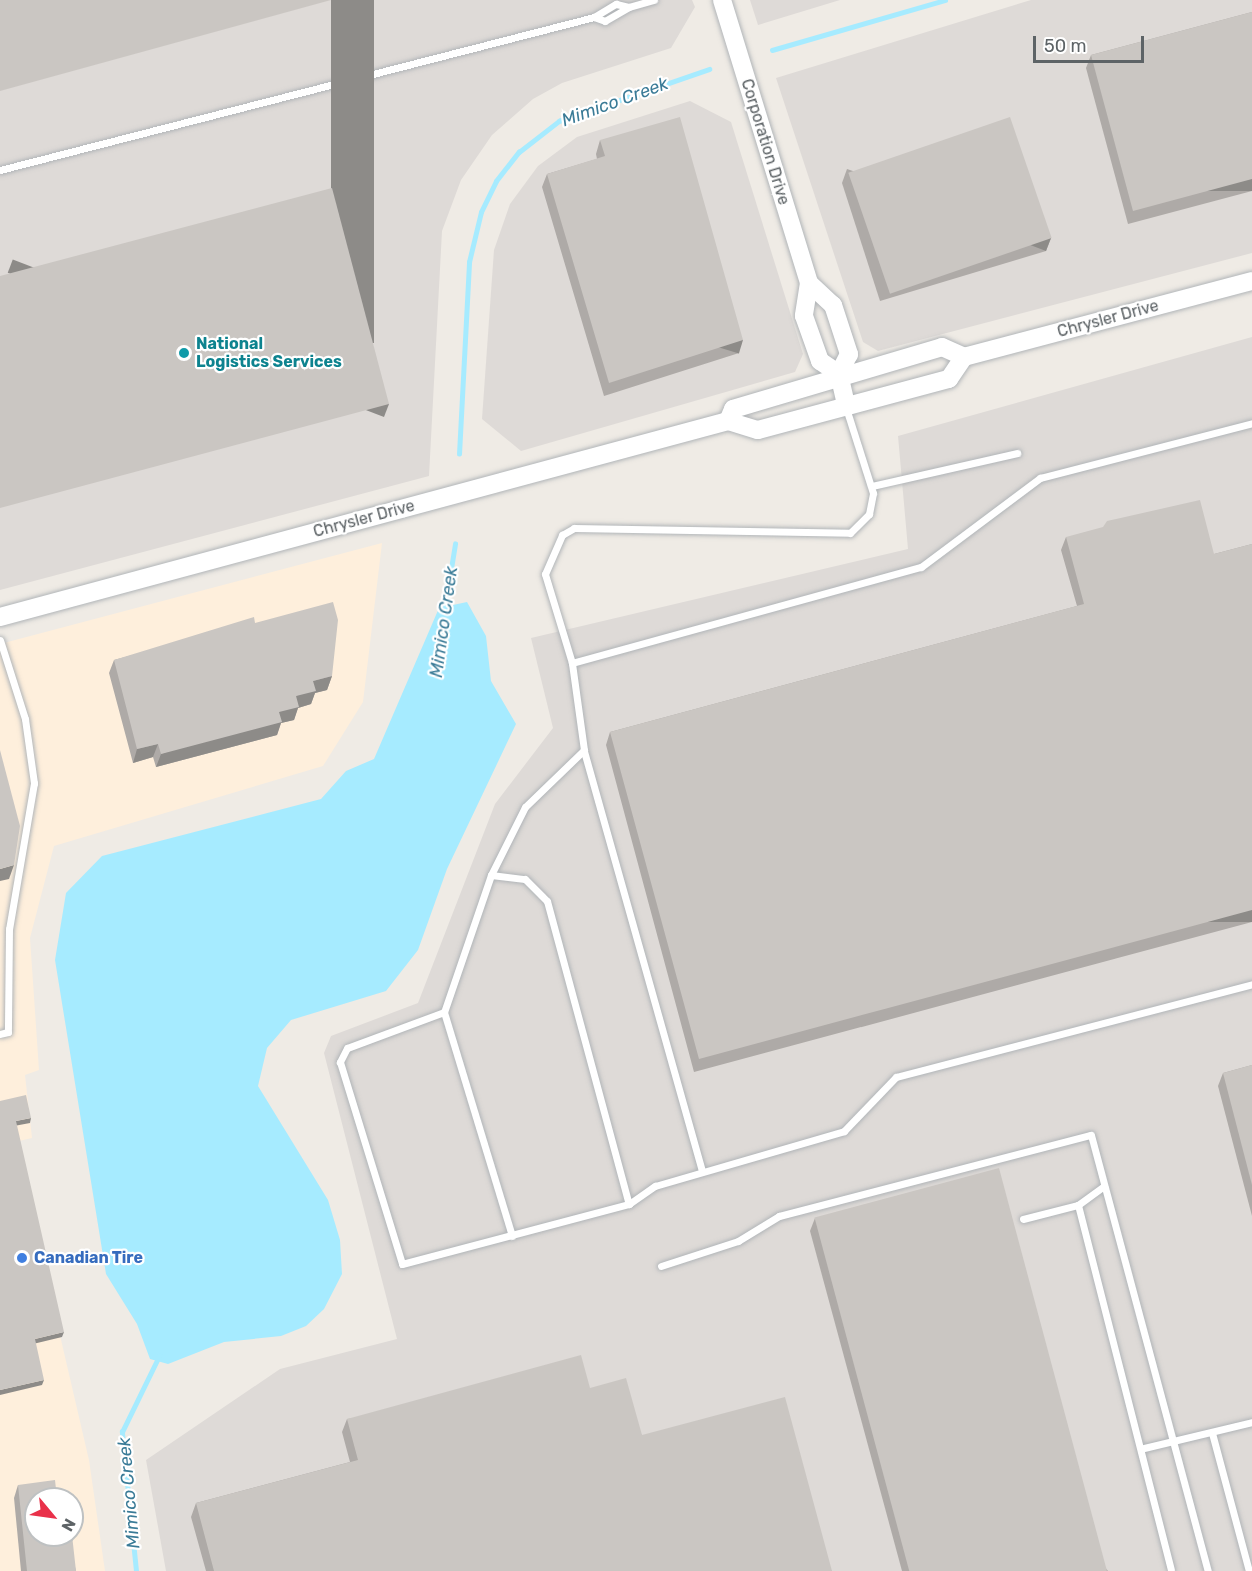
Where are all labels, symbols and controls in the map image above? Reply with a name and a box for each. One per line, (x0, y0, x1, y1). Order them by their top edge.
scale bar (1036, 24, 1147, 62)
text: 50 m (1044, 35, 1087, 57)
water label: Mimico Creek (559, 73, 671, 131)
street label: Corporation Drive (737, 77, 793, 207)
street label: Chrysler Drive (1055, 296, 1161, 342)
place label: National Logistics Services (196, 334, 342, 372)
marker: National Logistics Services (177, 346, 191, 360)
street label: Chrysler Drive (311, 496, 417, 542)
water label: Mimico Creek (426, 565, 462, 679)
place label: Canadian Tire (34, 1248, 143, 1268)
marker: Canadian Tire (15, 1251, 29, 1265)
water label: Mimico Creek (113, 1436, 145, 1550)
north arrow (24, 1487, 84, 1547)
text: N (57, 1515, 80, 1535)

